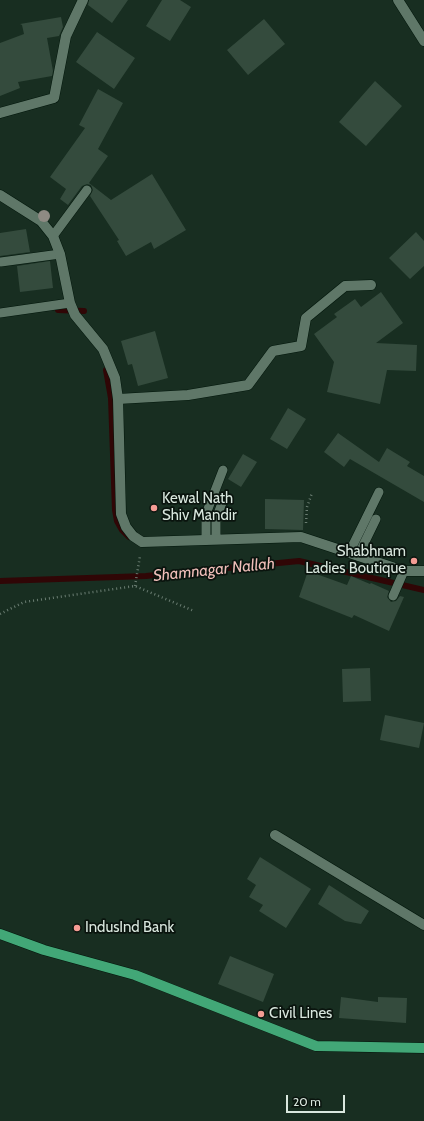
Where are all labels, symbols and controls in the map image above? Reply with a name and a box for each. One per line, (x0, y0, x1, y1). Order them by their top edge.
place label: Kewal Nath Shiv Mandir (162, 490, 237, 525)
marker: Kewal Nath Shiv Mandir (149, 503, 159, 513)
place label: Shabhnam Ladies Boutique (305, 543, 406, 578)
water label: Shamnagar Nallah (152, 554, 276, 586)
marker: Shabhnam Ladies Boutique (409, 556, 419, 566)
place label: IndusInd Bank (85, 919, 174, 937)
marker: IndusInd Bank (72, 923, 82, 933)
place label: Civil Lines (269, 1005, 332, 1023)
marker: Civil Lines (256, 1009, 266, 1019)
scale bar (288, 1087, 347, 1113)
text: 20 m (293, 1094, 321, 1109)

